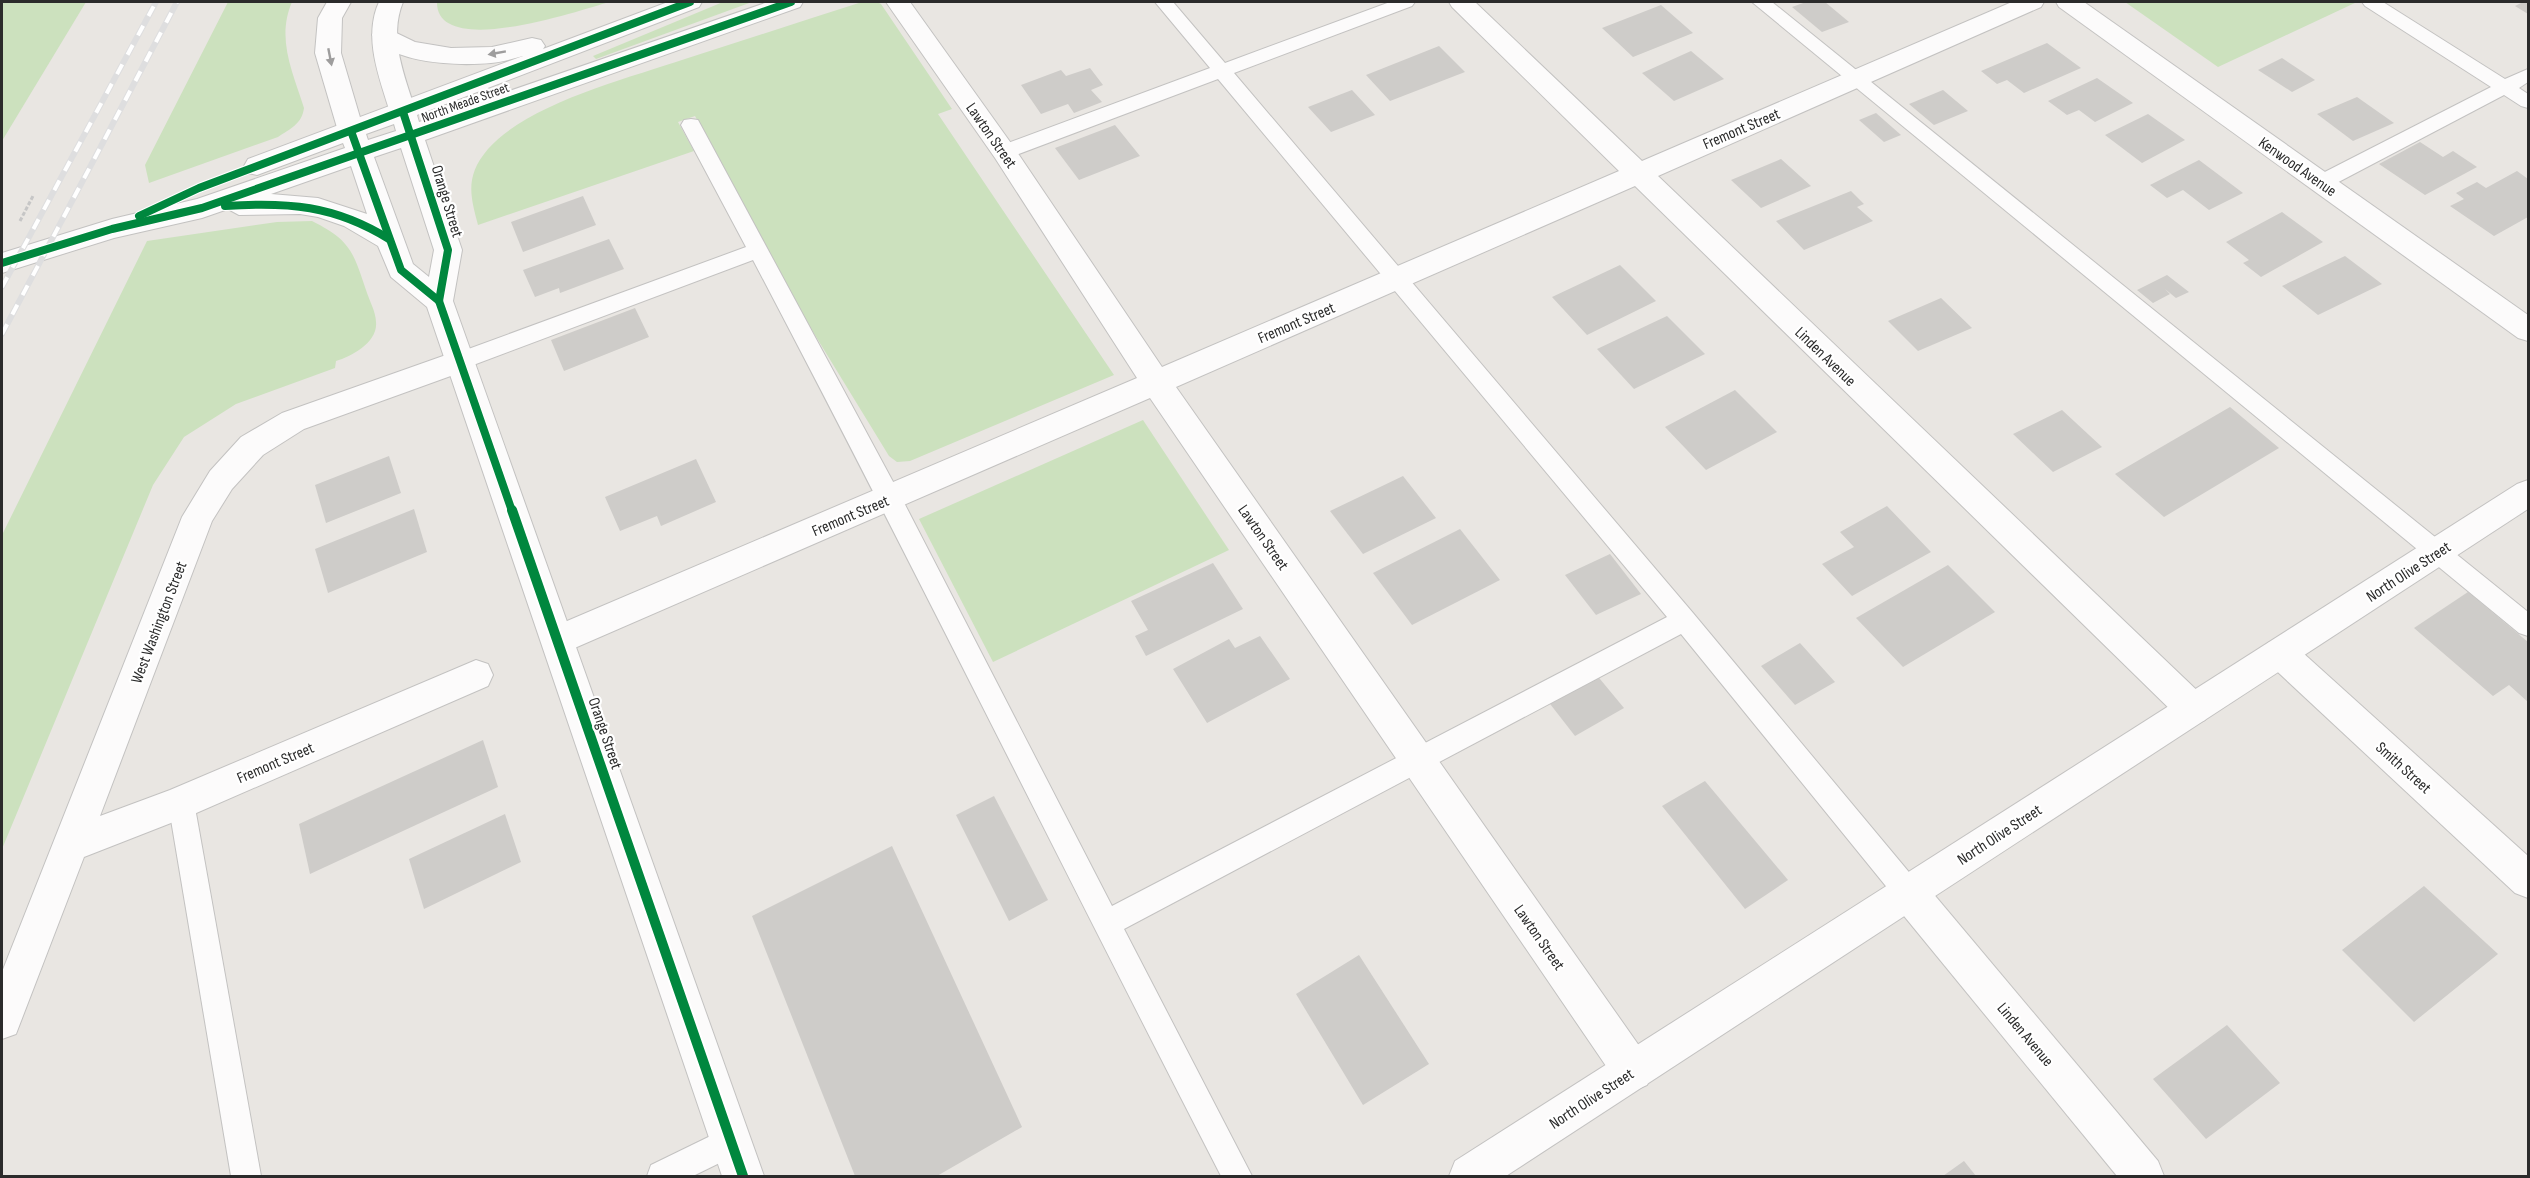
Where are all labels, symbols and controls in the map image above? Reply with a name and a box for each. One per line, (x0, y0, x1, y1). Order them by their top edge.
one-way arrow (326, 48, 335, 67)
one-way arrow (487, 49, 506, 58)
street label: North Meade Street (419, 79, 511, 126)
street label: Lawton Street (961, 99, 1020, 172)
street label: Fremont Street (1700, 105, 1783, 154)
street label: Kenwood Avenue (2255, 133, 2340, 201)
street label: Orange Street (427, 163, 467, 240)
street label: Fremont Street (1255, 299, 1338, 348)
street label: Linden Avenue (1791, 323, 1859, 391)
street label: Fremont Street (809, 492, 892, 541)
street label: Lawton Street (1233, 501, 1292, 574)
street label: North Olive Street (2363, 538, 2455, 607)
street label: West Washington Street (127, 559, 191, 686)
street label: Orange Street (584, 695, 626, 772)
street label: Smith Street (2371, 738, 2435, 798)
street label: Fremont Street (234, 739, 317, 788)
street label: North Olive Street (1954, 801, 2046, 870)
street label: Lawton Street (1509, 901, 1568, 974)
street label: Linden Avenue (1993, 999, 2057, 1071)
street label: North Olive Street (1546, 1065, 1638, 1134)

